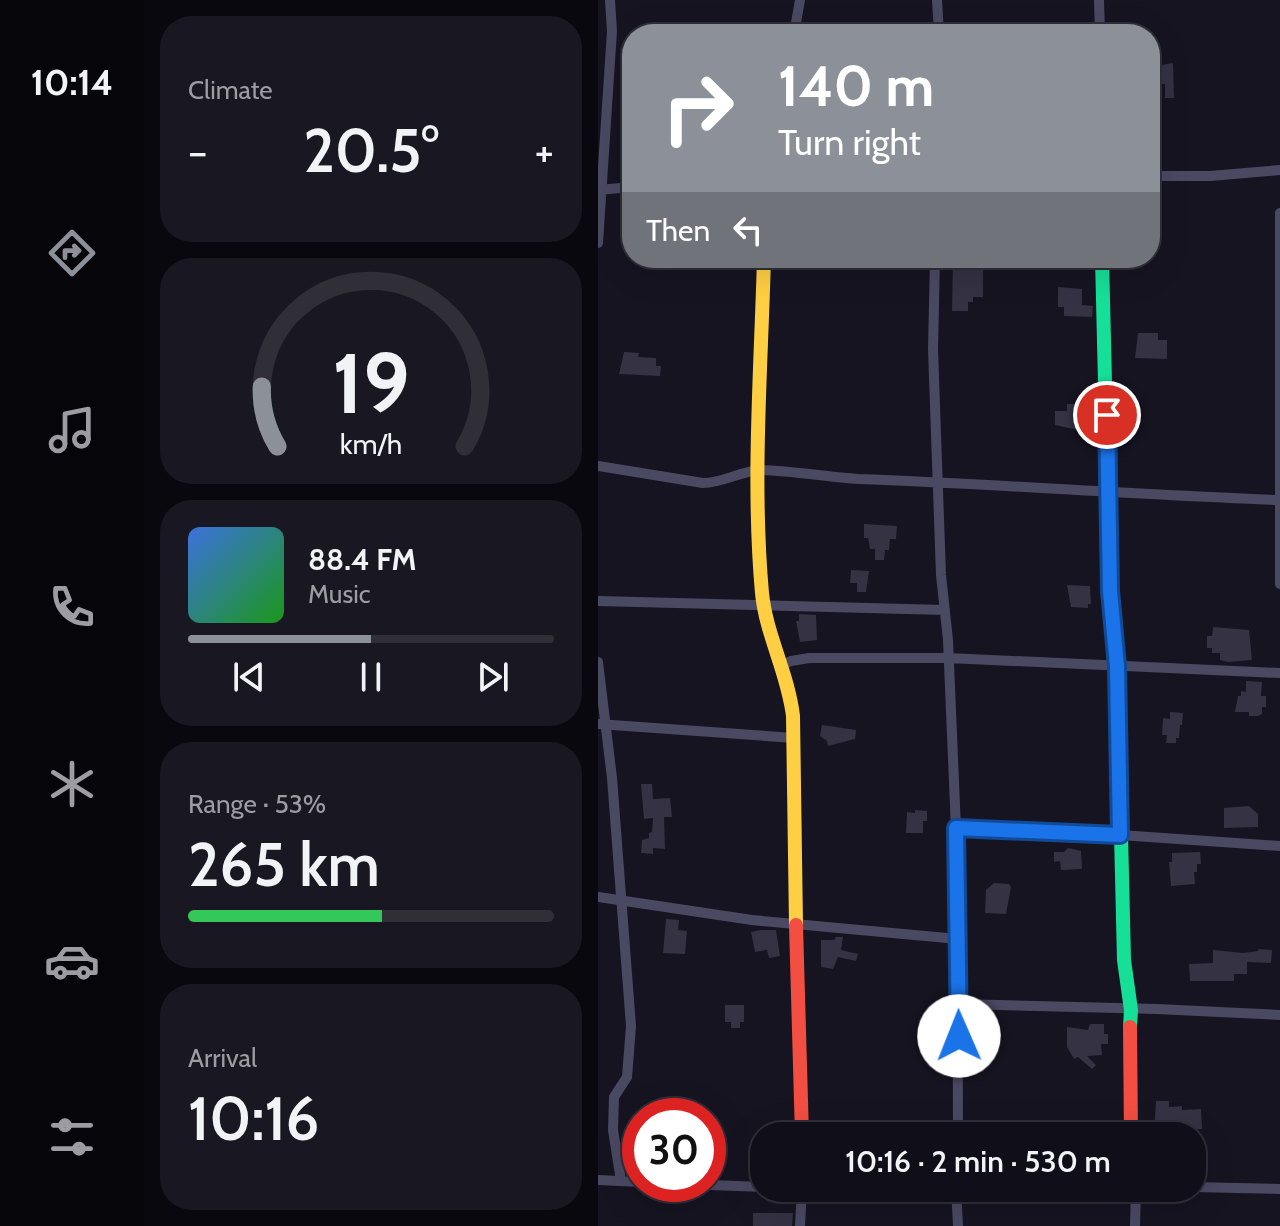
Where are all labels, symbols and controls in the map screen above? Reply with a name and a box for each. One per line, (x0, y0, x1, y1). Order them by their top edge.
text: 140 m (778, 52, 934, 120)
icon: right (646, 56, 750, 160)
text: 10:14 (31, 60, 113, 104)
text: Climate (188, 74, 273, 106)
text: 20.5° (303, 114, 439, 187)
text: Turn right (778, 120, 921, 164)
text: − (188, 125, 207, 178)
text: + (535, 125, 554, 178)
icon: left (726, 208, 770, 252)
text: Then (646, 212, 710, 249)
icon: directions (44, 225, 100, 281)
text: 19 (332, 333, 410, 434)
pin (1073, 381, 1141, 449)
icon: arrive (1085, 393, 1129, 437)
icon: music (44, 402, 100, 458)
text: km/h (340, 426, 402, 461)
text: 88.4 FM (308, 541, 417, 578)
text: Music (308, 578, 371, 610)
icon: phone (44, 579, 100, 635)
icon: previous (227, 655, 271, 699)
icon: pause (349, 655, 393, 699)
icon: next (471, 655, 515, 699)
icon: climate (44, 756, 100, 812)
text: Range · 53% (188, 788, 326, 820)
text: 265 km (188, 828, 380, 901)
icon: car (44, 933, 100, 989)
position arrow (917, 994, 1001, 1078)
text: Arrival (188, 1042, 257, 1074)
text: 10:16 (188, 1082, 319, 1155)
speed limit sign: 30 (622, 1098, 726, 1202)
icon: filters (44, 1109, 100, 1165)
text: 10:16 · 2 min · 530 m (845, 1143, 1111, 1180)

